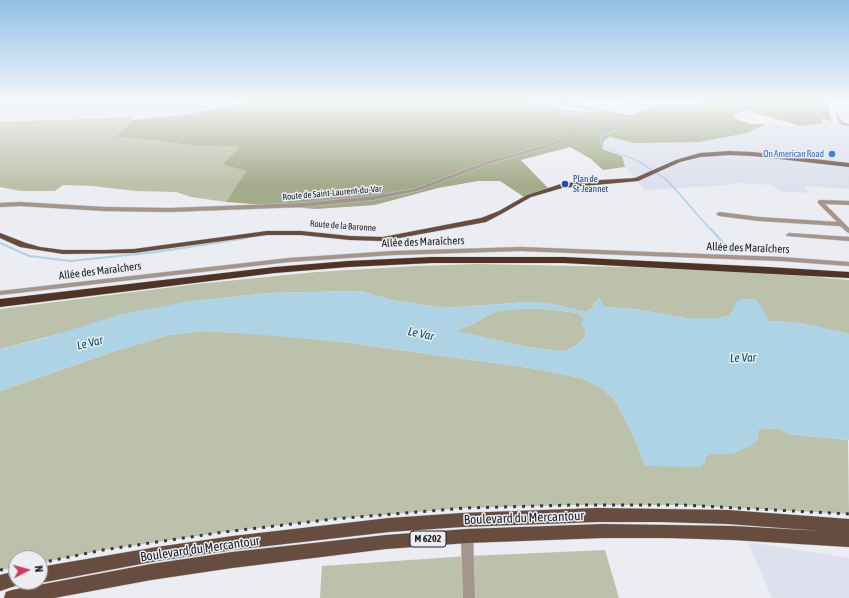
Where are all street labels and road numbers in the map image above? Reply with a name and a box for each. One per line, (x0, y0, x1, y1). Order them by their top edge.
street label: Route de Saint-Laurent-du-Var (282, 183, 382, 203)
street label: Route de la Baronne (309, 218, 377, 234)
street label: Allée des Maraîchers (381, 234, 465, 250)
street label: Allée des Maraîchers (706, 240, 790, 256)
street label: Allée des Maraîchers (58, 259, 142, 283)
street label: Boulevard du Mercantour (464, 508, 584, 528)
road number: M 6202 (410, 531, 446, 547)
street label: Boulevard du Mercantour (139, 533, 261, 565)

